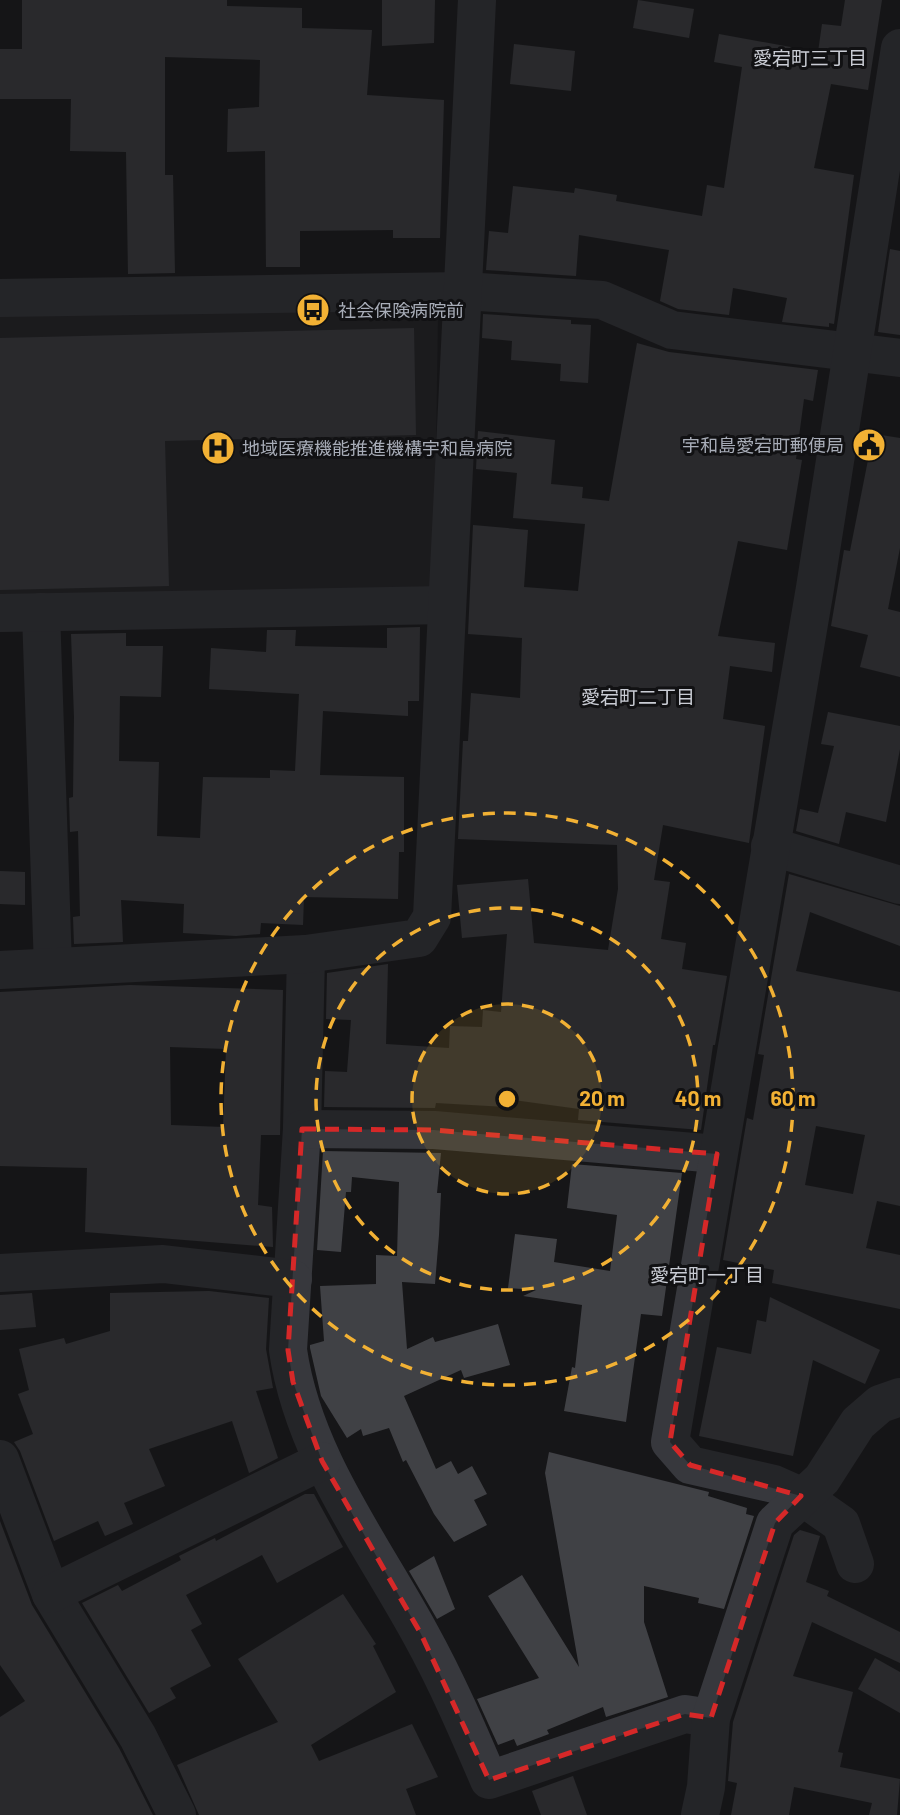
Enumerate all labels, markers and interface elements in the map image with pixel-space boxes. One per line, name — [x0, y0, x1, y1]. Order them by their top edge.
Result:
district label: 愛宕町三丁目 — [753, 46, 867, 69]
bus stop icon: 社会保険病院前 — [294, 291, 332, 329]
place label: 社会保険病院前 — [338, 299, 464, 321]
public building icon: 宇和島愛宕町郵便局 — [850, 426, 888, 464]
hospital icon: 地域医療機能推進機構宇和島病院 — [199, 429, 237, 467]
place label: 宇和島愛宕町郵便局 — [682, 434, 844, 456]
place label: 地域医療機能推進機構宇和島病院 — [242, 437, 512, 459]
district label: 愛宕町二丁目 — [581, 685, 695, 708]
text: 20 m — [579, 1085, 625, 1110]
text: 40 m — [675, 1085, 721, 1110]
text: 60 m — [771, 1085, 815, 1110]
centre of rings — [495, 1087, 519, 1111]
district label: 愛宕町一丁目 — [650, 1263, 764, 1286]

